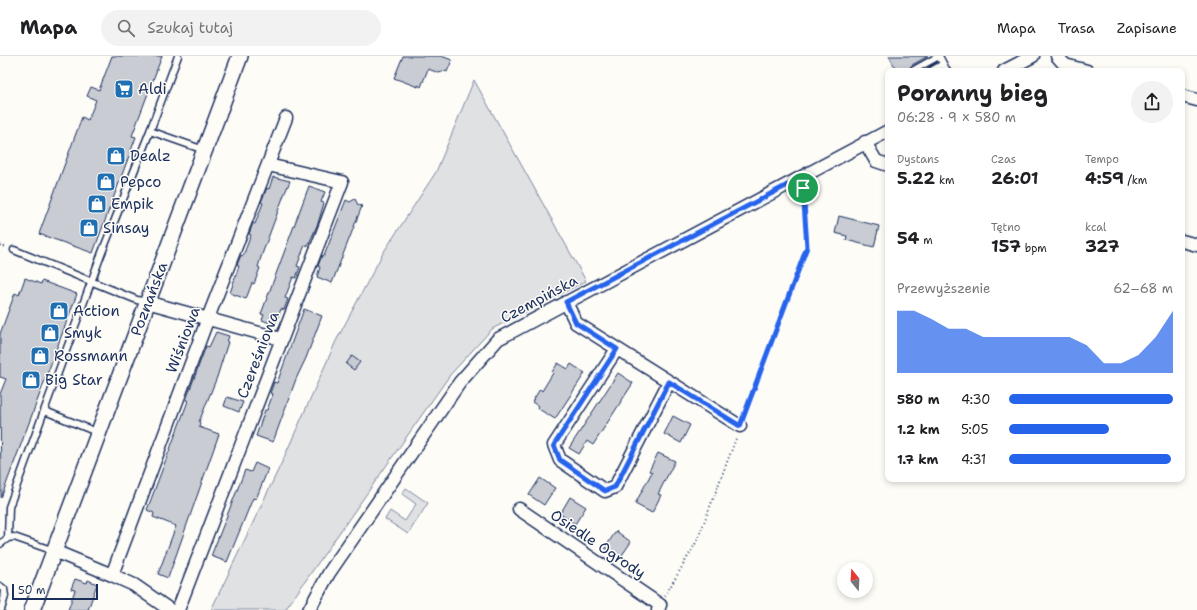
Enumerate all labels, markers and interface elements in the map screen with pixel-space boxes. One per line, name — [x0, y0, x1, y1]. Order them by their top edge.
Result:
search box — [101, 10, 381, 46]
text: Mapa — [20, 15, 77, 40]
icon: search — [115, 17, 137, 39]
text: Szukaj tutaj — [147, 18, 233, 38]
text: Mapa — [997, 19, 1036, 37]
text: Trasa — [1058, 19, 1095, 37]
text: Zapisane — [1117, 19, 1177, 37]
supermarket icon: Aldi — [113, 78, 135, 100]
place label: Aldi — [138, 79, 167, 99]
text: Poranny bieg — [897, 79, 1048, 108]
button: share — [1131, 81, 1173, 123]
text: 06:28 · 9 × 580 m — [897, 109, 1016, 126]
shop icon: Dealz — [105, 145, 127, 167]
place label: Dealz — [130, 146, 171, 166]
text: Dystans — [897, 152, 939, 167]
text: Czas — [991, 152, 1016, 167]
text: Tempo — [1085, 152, 1119, 167]
text: 5.22 — [897, 167, 935, 189]
text: 26:01 — [991, 167, 1039, 189]
text: 4:59 — [1085, 167, 1124, 189]
shop icon: Pepco — [95, 171, 117, 193]
pin — [786, 171, 820, 205]
place label: Pepco — [120, 172, 161, 192]
text: km — [935, 173, 955, 188]
text: /km — [1124, 173, 1147, 188]
icon: arrive — [792, 177, 814, 199]
shop icon: Empik — [86, 193, 108, 215]
place label: Empik — [111, 194, 154, 214]
shop icon: Sinsay — [78, 217, 100, 239]
place label: Sinsay — [103, 218, 149, 238]
text: Tętno — [991, 220, 1020, 235]
text: kcal — [1085, 220, 1106, 235]
text: 54 — [897, 227, 919, 249]
text: m — [919, 233, 933, 248]
text: 157 — [991, 235, 1021, 257]
text: 327 — [1085, 235, 1119, 257]
text: bpm — [1021, 241, 1047, 256]
street label: Poznańska — [126, 258, 173, 339]
street label: Czempińska — [497, 270, 582, 328]
text: Przewyższenie — [897, 280, 990, 297]
text: 62–68 m — [1113, 280, 1173, 297]
shop icon: Action — [48, 300, 70, 322]
place label: Action — [73, 301, 120, 321]
street label: Wiśniowa — [161, 303, 205, 376]
street label: Czereśniowa — [232, 308, 284, 401]
shop icon: Smyk — [39, 322, 61, 344]
place label: Smyk — [64, 323, 102, 343]
shop icon: Rossmann — [29, 345, 51, 367]
place label: Rossmann — [54, 346, 128, 366]
shop icon: Big Star — [20, 369, 42, 391]
place label: Big Star — [45, 370, 103, 390]
text: 580 m — [897, 391, 940, 408]
text: 4:30 — [961, 391, 990, 408]
text: 1.2 km — [897, 421, 940, 438]
text: 5:05 — [961, 421, 989, 438]
text: 1.7 km — [897, 451, 938, 468]
text: 4:31 — [961, 451, 986, 468]
street label: Osiedle Ogrody — [547, 505, 649, 583]
north arrow — [837, 562, 873, 598]
map controls — [837, 562, 873, 598]
scale bar — [12, 582, 98, 601]
text: 50 m — [18, 583, 46, 598]

